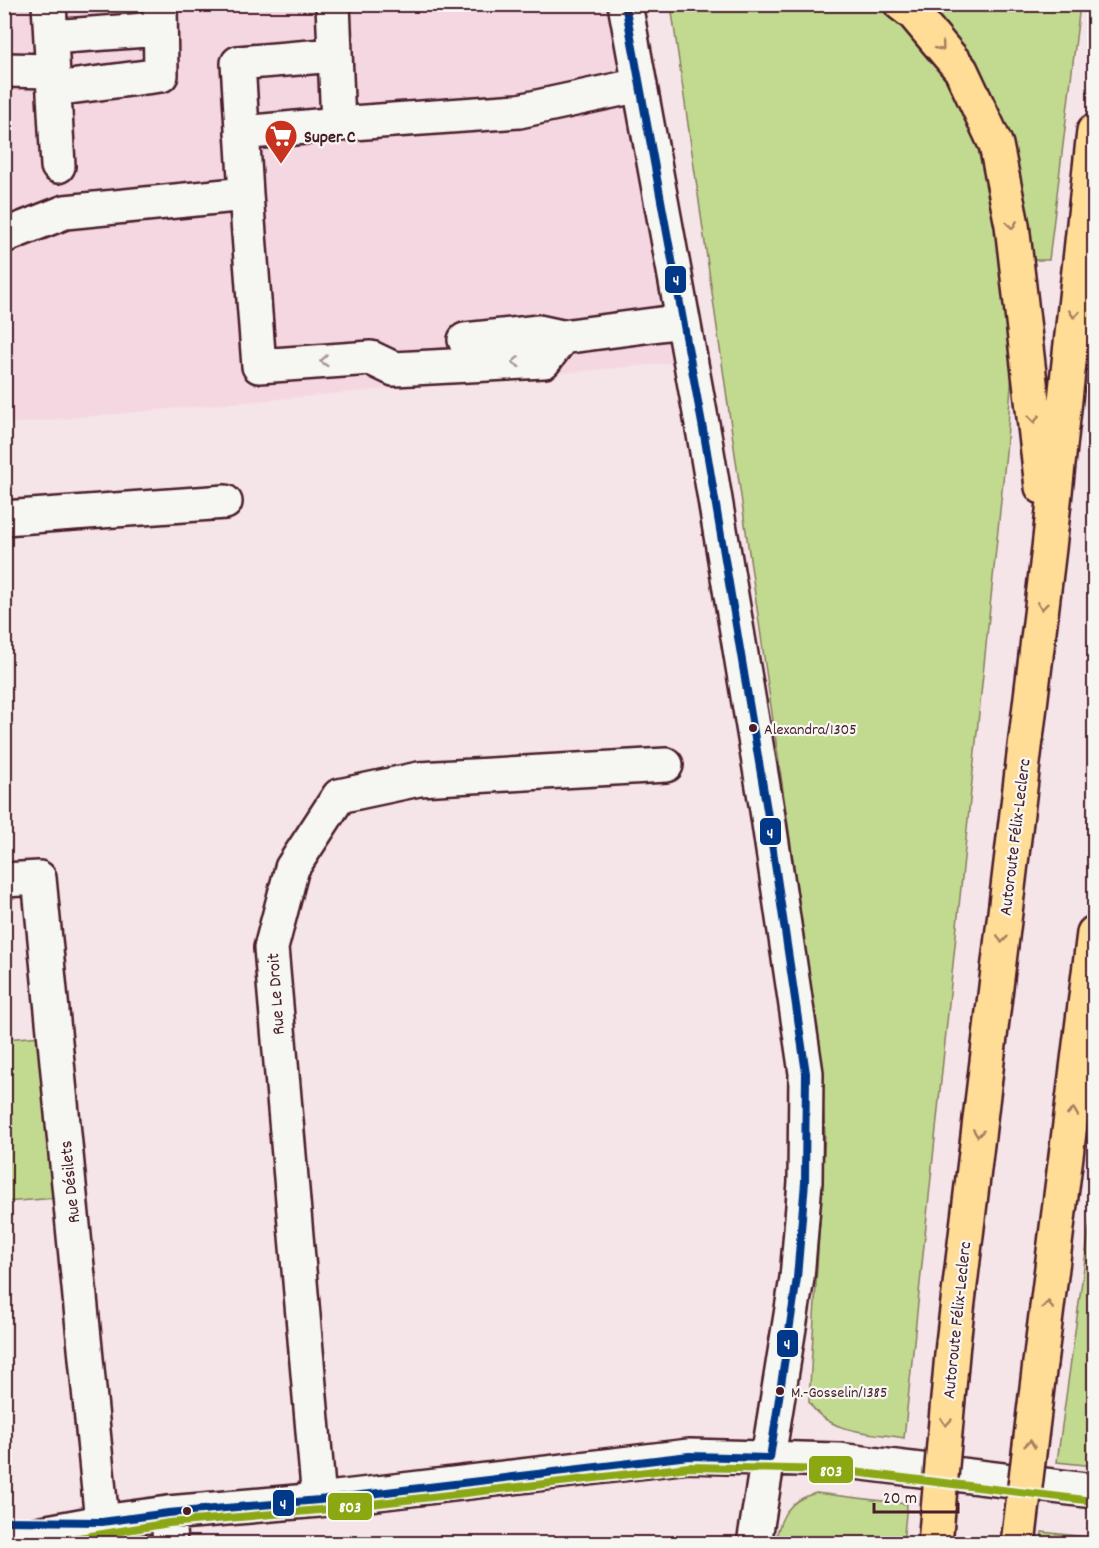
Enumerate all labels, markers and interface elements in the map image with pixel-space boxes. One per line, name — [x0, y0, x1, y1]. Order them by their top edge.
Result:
one-way arrow — [934, 40, 945, 51]
supermarket icon: Super C — [263, 118, 299, 165]
place label: Super C — [304, 126, 356, 151]
one-way arrow — [1005, 221, 1017, 230]
line badge: 4 — [664, 265, 687, 294]
text: 4 — [673, 270, 679, 293]
one-way arrow — [1068, 309, 1081, 318]
one-way arrow — [319, 354, 328, 367]
one-way arrow — [511, 356, 520, 369]
one-way arrow — [1027, 415, 1040, 424]
one-way arrow — [1036, 602, 1049, 611]
place label: Alexandra/1305 — [764, 719, 857, 742]
marker: Alexandra/1305 — [747, 722, 759, 734]
street label: Autoroute Félix-Leclerc — [994, 757, 1039, 917]
line badge: 4 — [759, 817, 782, 846]
text: 4 — [767, 823, 773, 846]
one-way arrow — [996, 935, 1008, 944]
street label: Rue Le Droit — [262, 952, 293, 1036]
one-way arrow — [1066, 1107, 1079, 1117]
one-way arrow — [972, 1128, 985, 1137]
street label: Rue Désilets — [55, 1139, 88, 1224]
street label: Autoroute Félix-Leclerc — [938, 1240, 979, 1400]
one-way arrow — [1041, 1301, 1053, 1310]
line badge: 4 — [776, 1329, 799, 1358]
text: 4 — [784, 1334, 790, 1357]
place label: M.-Gosselin/1385 — [791, 1382, 887, 1405]
marker: M.-Gosselin/1385 — [774, 1385, 786, 1397]
one-way arrow — [940, 1417, 953, 1426]
one-way arrow — [1024, 1439, 1036, 1448]
line badge: 803 — [808, 1455, 854, 1484]
text: 803 — [820, 1461, 842, 1484]
scale bar — [874, 1476, 958, 1514]
text: 20 m — [883, 1487, 917, 1512]
line badge: 4 — [272, 1489, 295, 1517]
line badge: 803 — [327, 1492, 373, 1521]
text: 4 — [280, 1494, 286, 1517]
text: 803 — [339, 1497, 361, 1520]
unlabelled marker — [181, 1505, 193, 1517]

